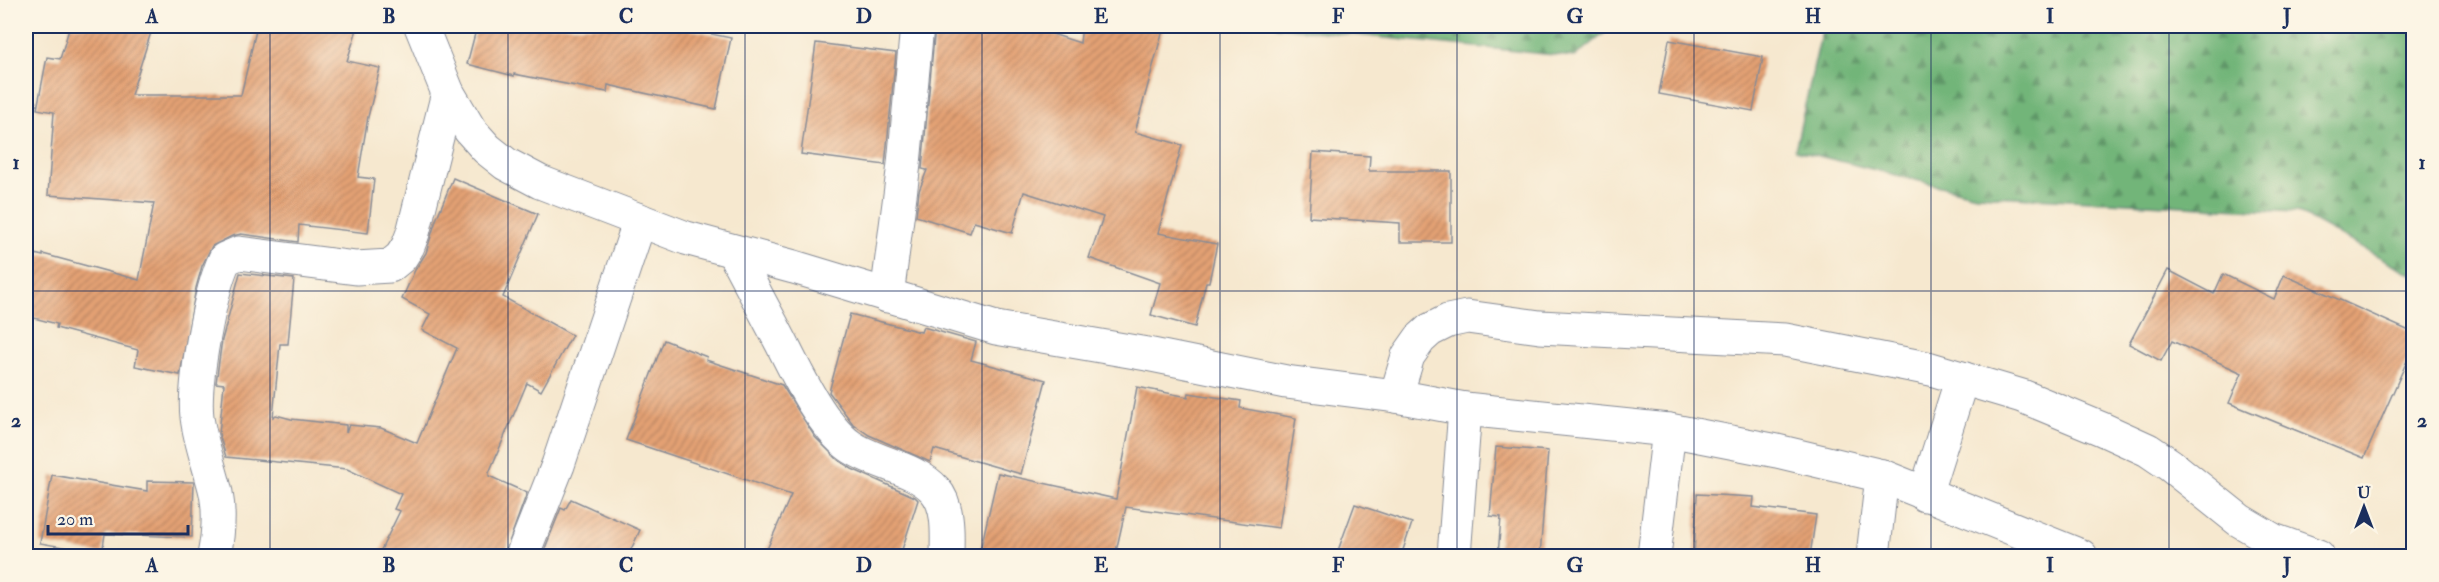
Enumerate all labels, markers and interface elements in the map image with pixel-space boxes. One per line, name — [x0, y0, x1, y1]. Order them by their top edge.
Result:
text: A — [145, 4, 159, 29]
text: B — [382, 4, 396, 29]
text: C — [619, 4, 633, 29]
text: D — [856, 4, 872, 29]
text: E — [1094, 4, 1109, 29]
text: F — [1332, 4, 1345, 29]
text: G — [1567, 4, 1584, 29]
text: H — [1805, 4, 1821, 29]
text: I — [2046, 4, 2054, 29]
text: J — [2282, 4, 2291, 29]
text: 1 — [12, 150, 20, 175]
text: 1 — [2418, 150, 2426, 175]
text: 2 — [11, 408, 21, 433]
text: 2 — [2417, 408, 2427, 433]
north arrow — [2334, 477, 2394, 537]
text: U — [2357, 483, 2371, 503]
scale bar — [48, 498, 188, 536]
text: 20 m — [57, 508, 93, 531]
text: A — [145, 553, 159, 578]
text: B — [382, 553, 396, 578]
text: C — [619, 553, 633, 578]
text: D — [856, 553, 872, 578]
text: E — [1094, 553, 1109, 578]
text: F — [1332, 553, 1345, 578]
text: G — [1567, 553, 1584, 578]
text: H — [1805, 553, 1821, 578]
text: I — [2046, 553, 2054, 578]
text: J — [2282, 553, 2291, 578]

